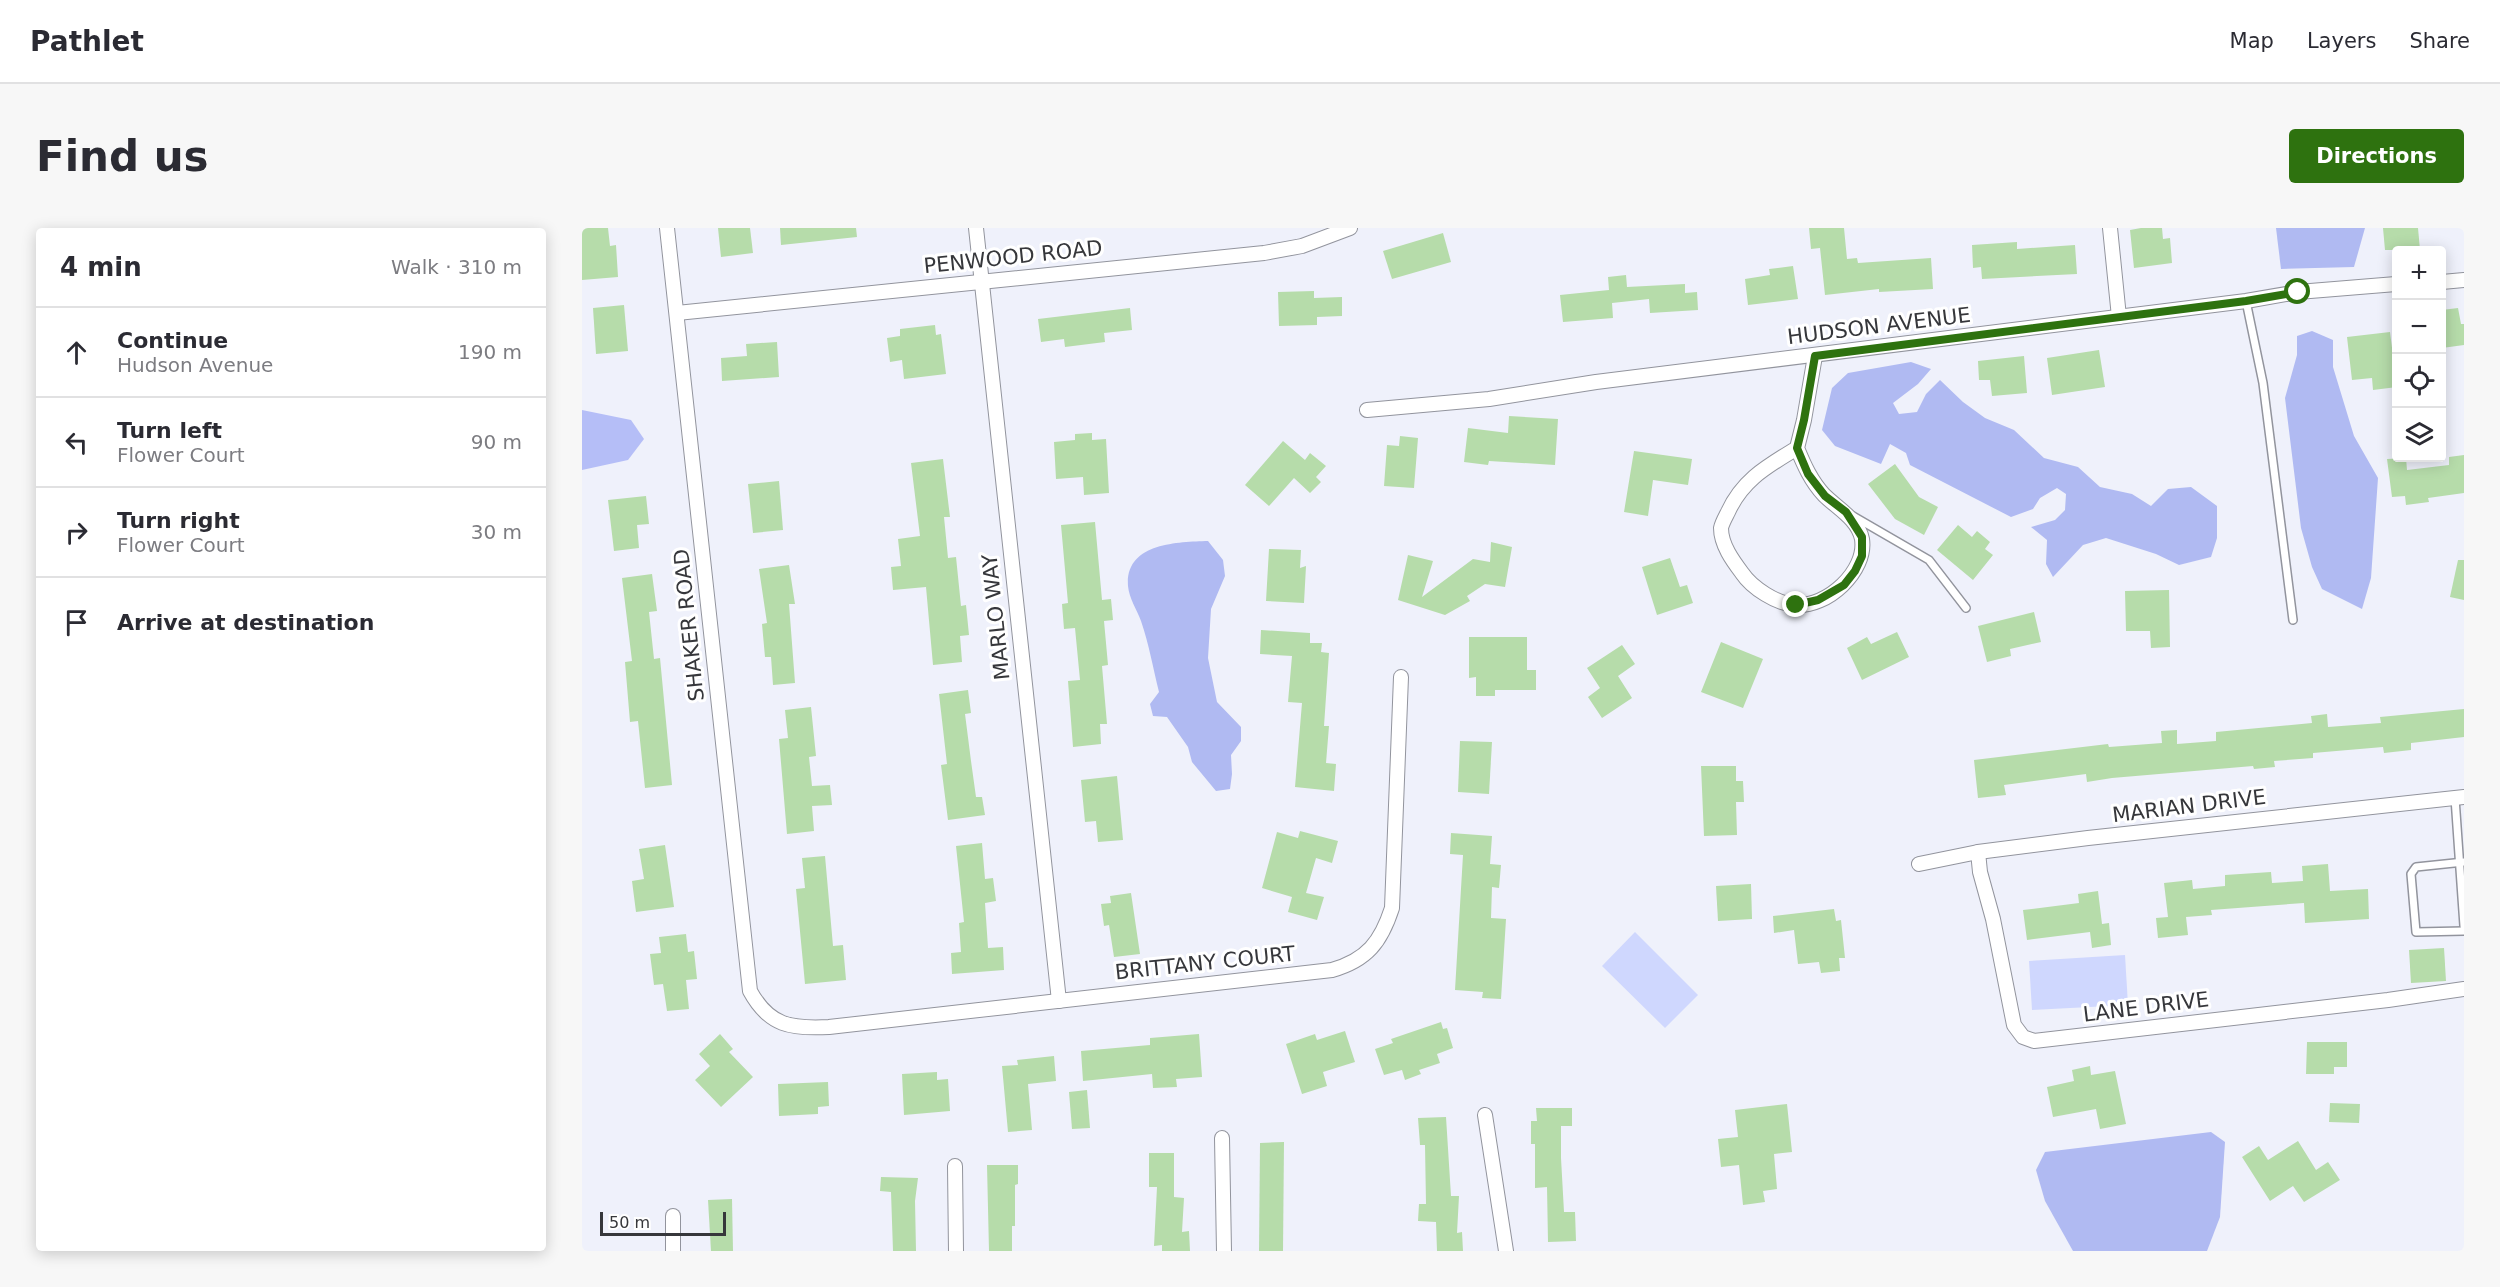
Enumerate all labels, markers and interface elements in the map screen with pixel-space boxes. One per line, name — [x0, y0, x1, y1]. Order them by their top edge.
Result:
text: Pathlet — [30, 25, 144, 58]
text: Map — [2230, 29, 2274, 53]
text: Layers — [2307, 29, 2376, 53]
text: Share — [2409, 29, 2470, 53]
button: Directions — [2289, 129, 2464, 183]
text: Find us — [36, 132, 209, 181]
street label: PENWOOD ROAD — [922, 236, 1104, 278]
map controls — [2392, 246, 2446, 462]
button: + — [2392, 246, 2446, 300]
text: 4 min — [60, 252, 142, 282]
text: Walk · 310 m — [391, 255, 522, 279]
route start — [2284, 278, 2310, 304]
button: − — [2392, 300, 2446, 354]
street label: HUDSON AVENUE — [1786, 303, 1972, 349]
text: Continue — [117, 328, 228, 353]
icon: ahead — [60, 336, 93, 369]
text: 190 m — [458, 340, 522, 364]
text: Hudson Avenue — [117, 353, 273, 377]
button: locate — [2392, 354, 2446, 408]
button: layers — [2392, 408, 2446, 462]
text: Turn left — [117, 418, 222, 443]
icon: left — [60, 426, 93, 459]
text: 90 m — [471, 430, 522, 454]
text: Flower Court — [117, 443, 244, 467]
text: Turn right — [117, 508, 240, 533]
icon: right — [60, 516, 93, 549]
text: 30 m — [471, 520, 522, 544]
text: Flower Court — [117, 533, 244, 557]
street label: SHAKER ROAD — [669, 548, 709, 702]
street label: MARLO WAY — [977, 553, 1015, 681]
route end — [1782, 591, 1808, 617]
icon: arrive — [60, 606, 93, 639]
text: Arrive at destination — [117, 610, 374, 635]
street label: MARIAN DRIVE — [2111, 785, 2267, 827]
street label: BRITTANY COURT — [1114, 942, 1296, 984]
street label: LANE DRIVE — [2082, 987, 2210, 1027]
scale bar — [600, 1209, 726, 1236]
text: 50 m — [609, 1213, 650, 1232]

